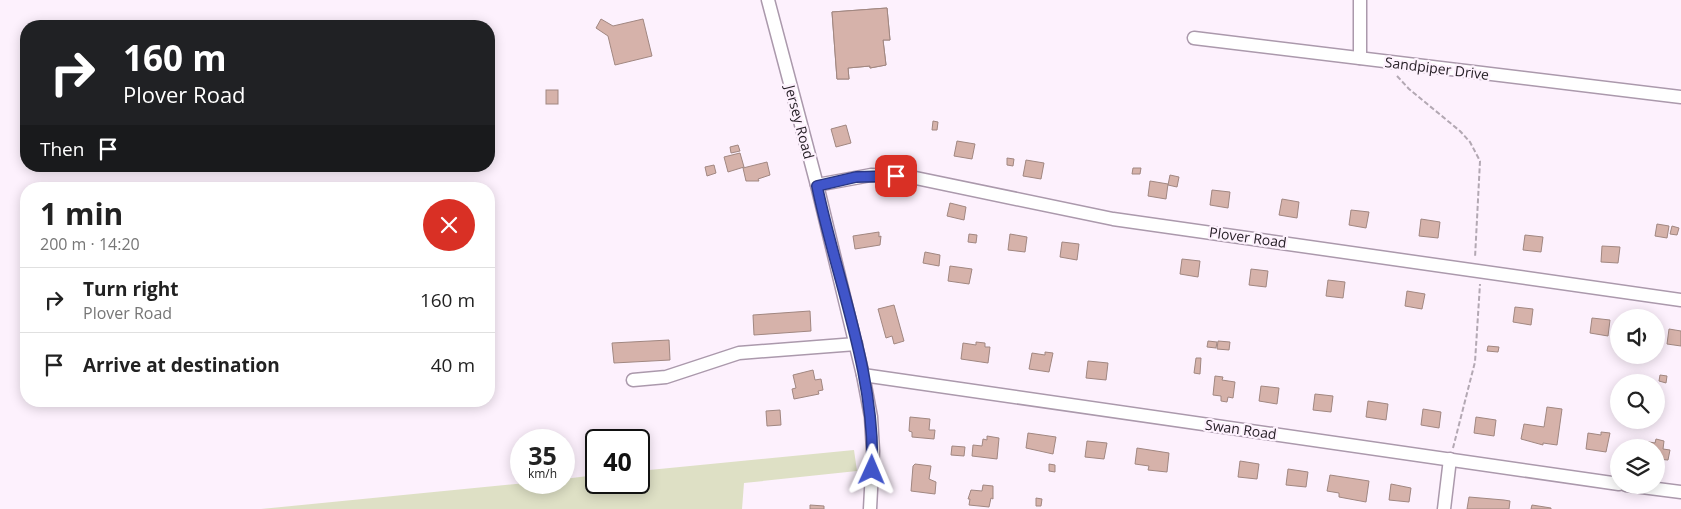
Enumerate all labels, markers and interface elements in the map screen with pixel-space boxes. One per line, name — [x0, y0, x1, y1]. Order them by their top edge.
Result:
text: 160 m — [123, 34, 227, 81]
icon: right — [40, 40, 105, 105]
street label: Sandpiper Drive — [1384, 52, 1490, 84]
text: Plover Road — [123, 79, 246, 109]
street label: Jersey Road — [780, 81, 819, 161]
icon: arrive — [94, 135, 122, 163]
text: Then — [40, 136, 84, 162]
pin — [875, 155, 917, 197]
icon: arrive — [882, 162, 910, 190]
text: 1 min — [40, 193, 123, 234]
button: close — [423, 199, 475, 251]
street label: Plover Road — [1208, 222, 1288, 252]
text: 200 m · 14:20 — [40, 233, 140, 255]
text: Turn right — [83, 276, 178, 302]
icon: right — [40, 286, 68, 314]
text: 160 m — [420, 287, 475, 313]
text: Plover Road — [83, 302, 172, 324]
map controls — [1610, 309, 1665, 494]
button: sound — [1610, 309, 1665, 364]
icon: arrive — [40, 351, 68, 379]
text: Arrive at destination — [83, 352, 280, 378]
text: 40 m — [431, 352, 475, 378]
button: search — [1610, 374, 1665, 429]
street label: Swan Road — [1204, 415, 1278, 443]
speed limit sign: 40 — [585, 429, 650, 494]
text: 35 — [528, 438, 557, 472]
button: layers — [1610, 439, 1665, 494]
position arrow — [845, 443, 897, 495]
text: km/h — [528, 465, 557, 482]

